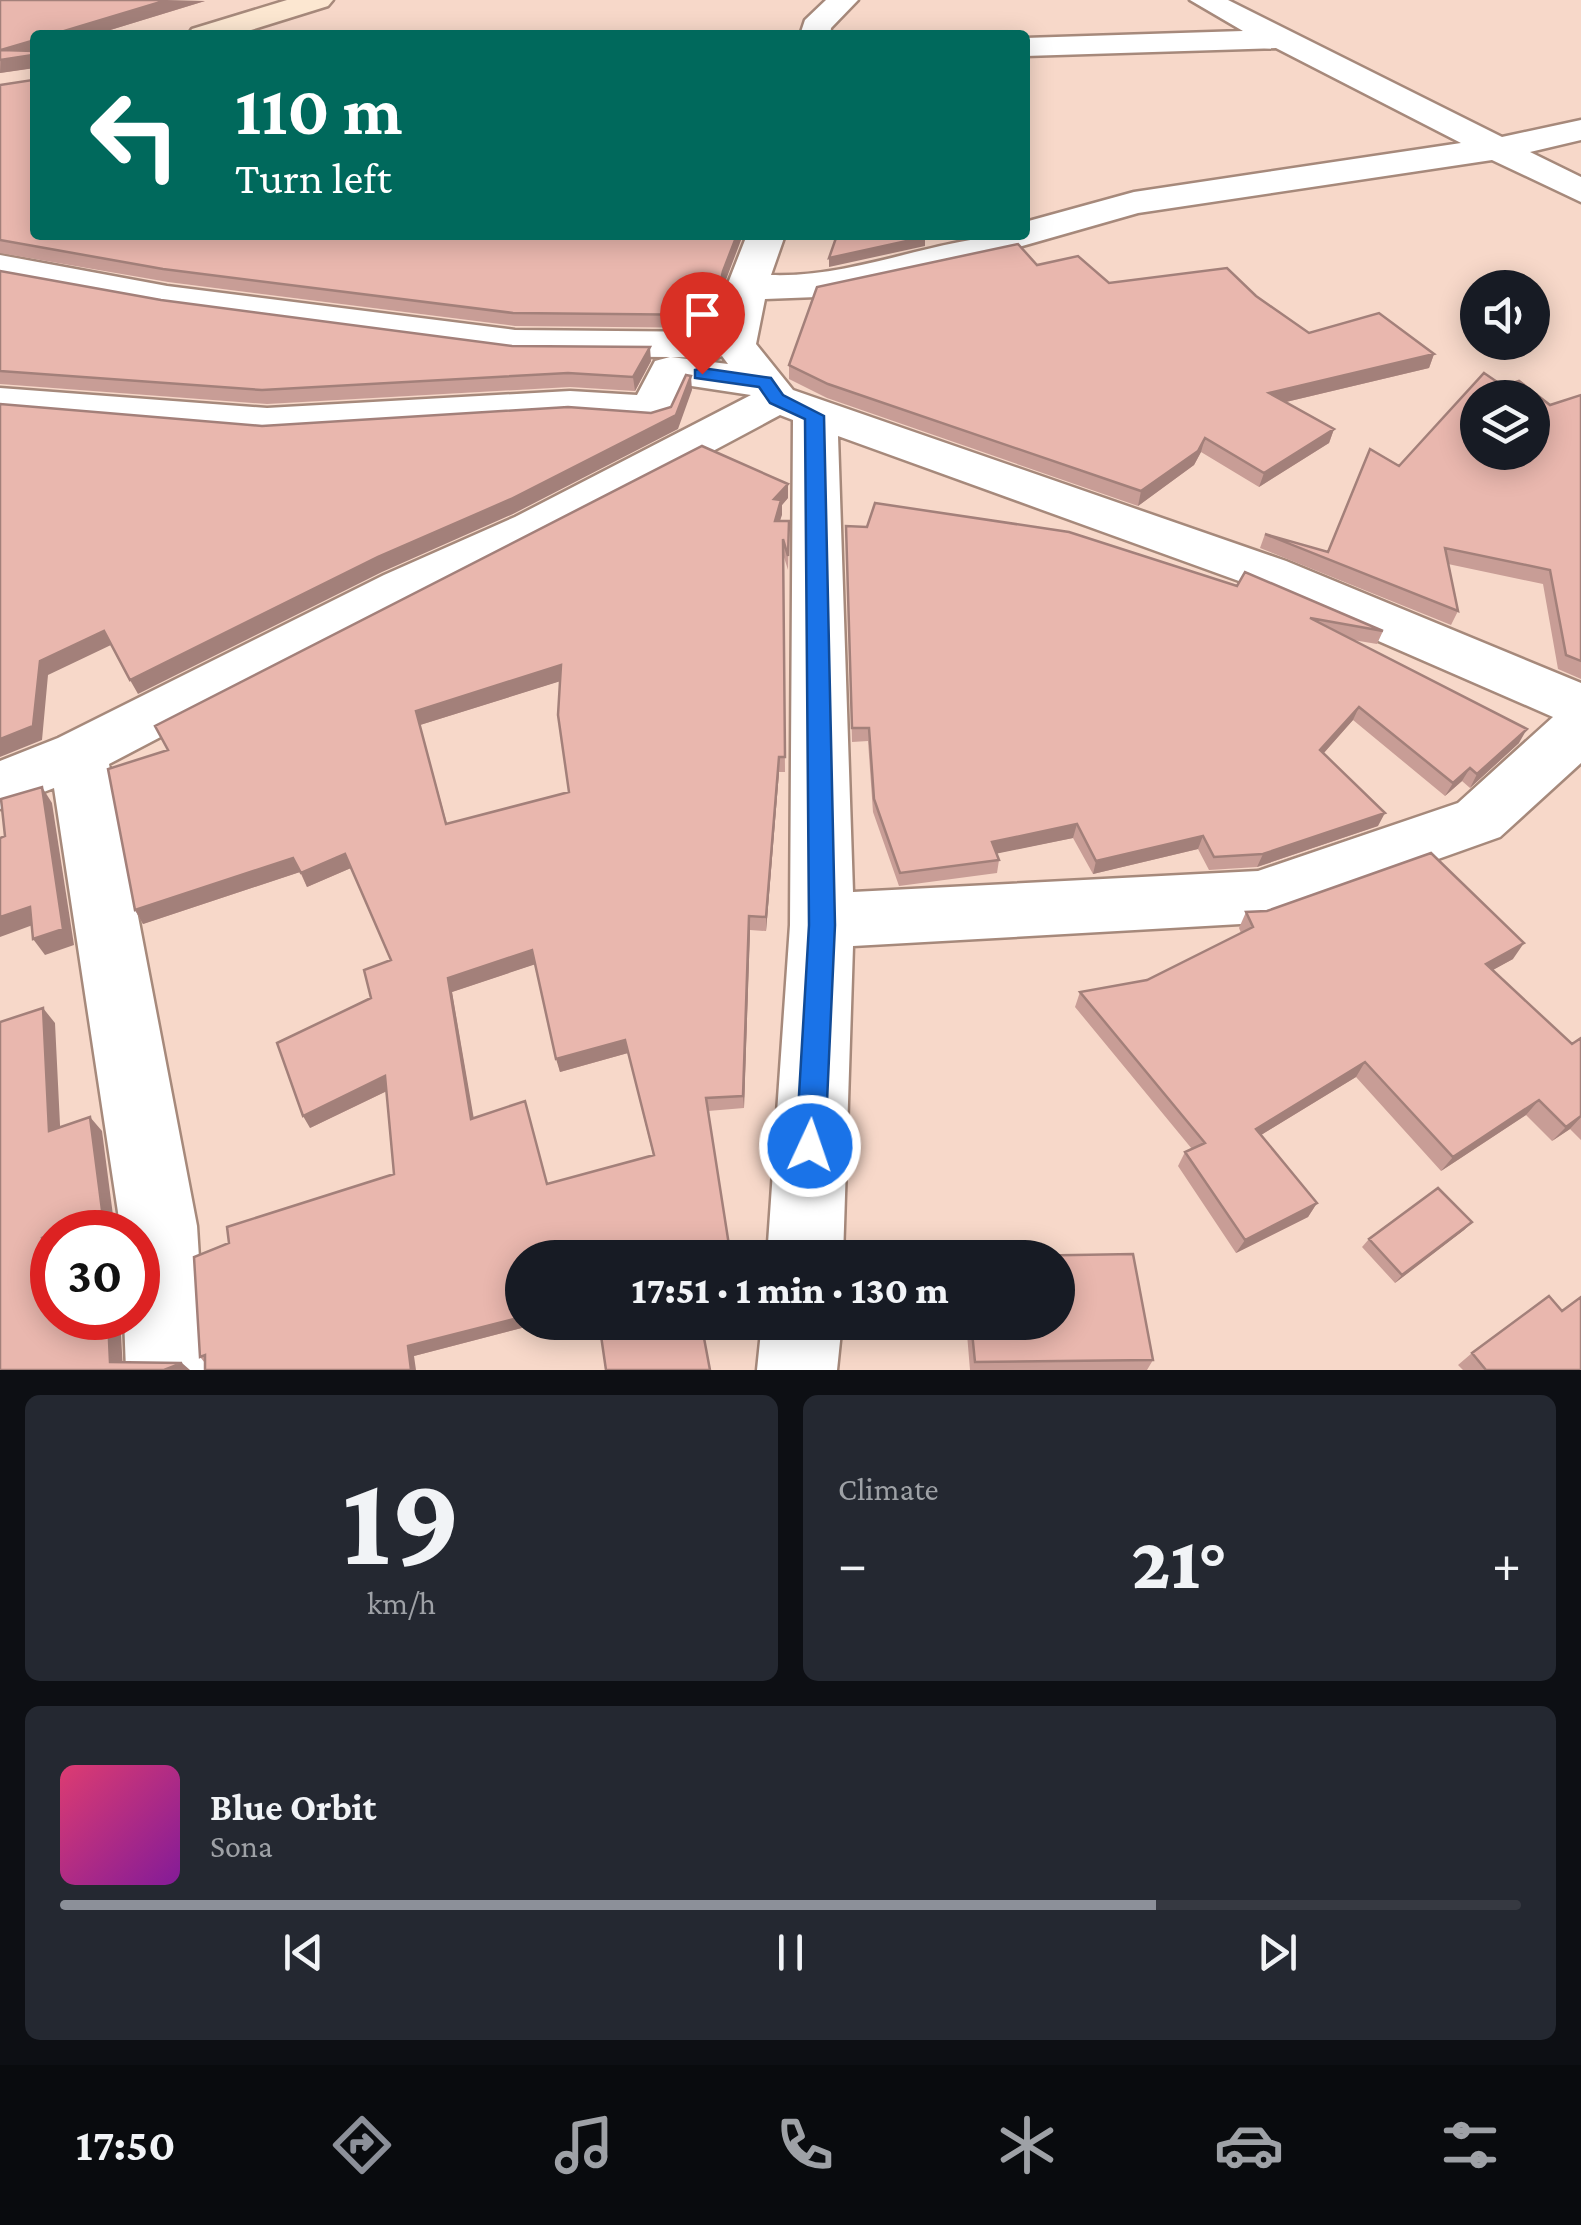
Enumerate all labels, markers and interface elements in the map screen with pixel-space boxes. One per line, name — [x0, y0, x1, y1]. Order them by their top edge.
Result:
icon: left — [70, 70, 200, 200]
text: 110 m — [235, 71, 403, 149]
text: Turn left — [235, 153, 392, 203]
map controls — [1460, 270, 1550, 470]
button: sound — [1460, 270, 1550, 360]
pin — [660, 272, 745, 375]
icon: arrive — [675, 287, 730, 342]
button: layers — [1460, 380, 1550, 470]
position arrow — [758, 1094, 862, 1198]
speed limit sign: 30 — [30, 1210, 160, 1340]
text: 17:51 · 1 min · 130 m — [632, 1269, 948, 1311]
text: 19 — [342, 1447, 461, 1592]
text: Climate — [838, 1471, 939, 1507]
text: 21° — [1131, 1521, 1228, 1604]
text: − — [838, 1533, 867, 1594]
text: + — [1492, 1533, 1521, 1594]
text: km/h — [367, 1585, 436, 1621]
text: Blue Orbit — [210, 1786, 377, 1828]
text: Sona — [210, 1828, 273, 1864]
icon: previous — [276, 1925, 331, 1980]
icon: pause — [763, 1925, 818, 1980]
icon: next — [1250, 1925, 1305, 1980]
icon: directions — [327, 2110, 397, 2180]
icon: music — [549, 2110, 619, 2180]
icon: phone — [770, 2110, 840, 2180]
icon: climate — [992, 2110, 1062, 2180]
icon: car — [1214, 2110, 1284, 2180]
icon: filters — [1435, 2110, 1505, 2180]
text: 17:50 — [76, 2120, 175, 2170]

